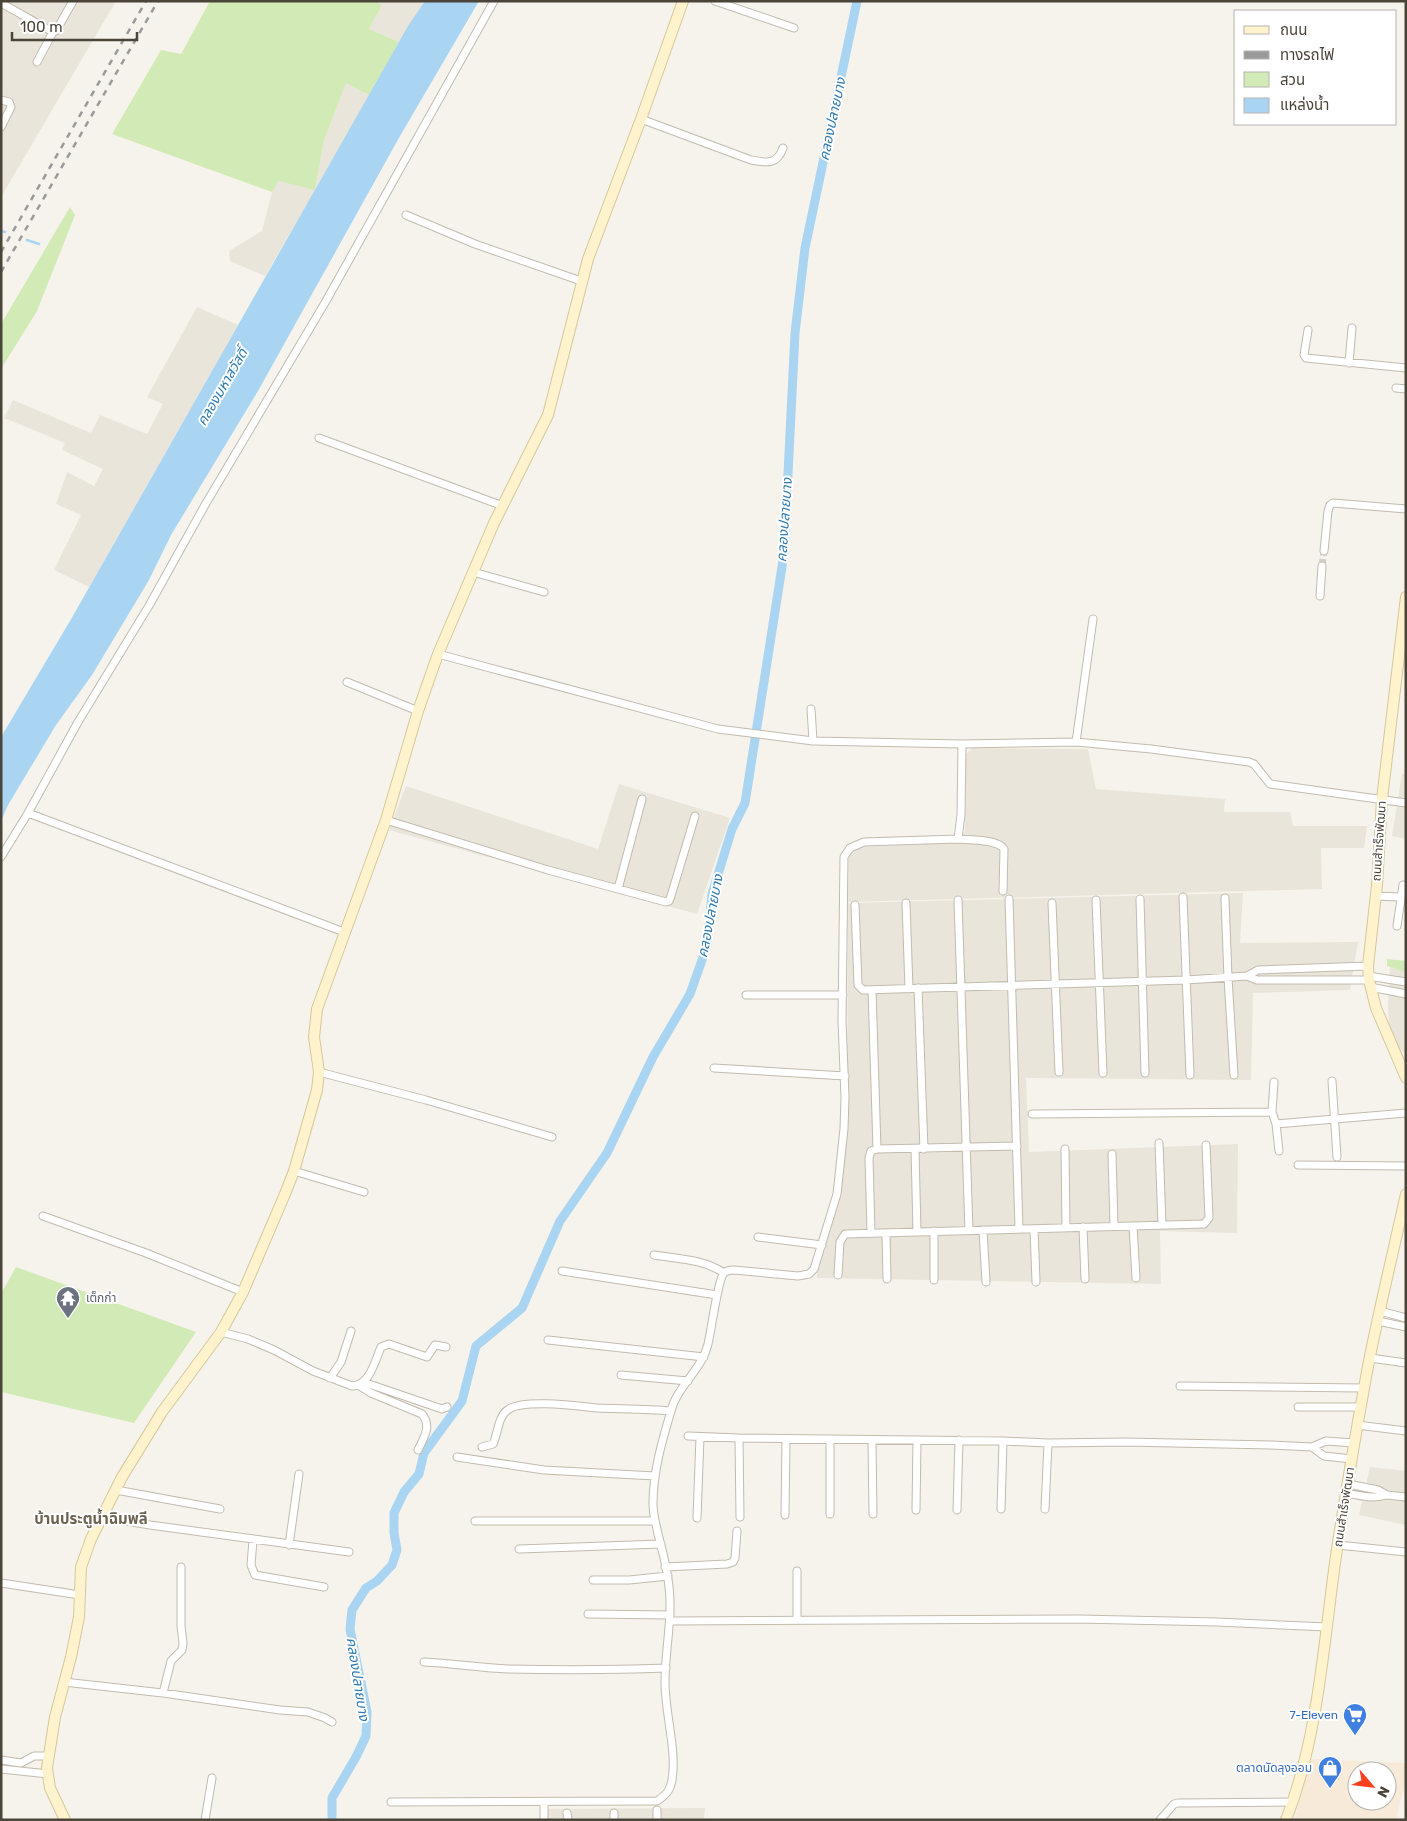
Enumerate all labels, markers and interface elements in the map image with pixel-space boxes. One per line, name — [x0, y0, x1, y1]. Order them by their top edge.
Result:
scale bar — [12, 10, 138, 42]
legend — [1234, 10, 1397, 125]
text: 100 m — [20, 18, 62, 36]
text: ถนน — [1280, 21, 1307, 39]
text: ทางรถไฟ — [1280, 46, 1334, 64]
text: สวน — [1280, 71, 1305, 89]
water label: คลองปลายบาง — [815, 75, 850, 162]
text: แหล่งน้ำ — [1280, 94, 1329, 114]
water label: คลองมหาสวัสดิ์ — [193, 342, 253, 429]
water label: คลองปลายบาง — [773, 476, 796, 563]
street label: ถนนสำเร็จพัฒนา — [1369, 800, 1389, 882]
water label: คลองปลายบาง — [694, 872, 727, 959]
temple icon: เต็กก่า — [55, 1285, 81, 1319]
place label: เต็กก่า — [86, 1291, 116, 1305]
street label: ถนนสำเร็จพัฒนา — [1331, 1466, 1357, 1548]
district label: บ้านประตูน้ำฉิมพลี — [34, 1508, 148, 1529]
water label: คลองปลายบาง — [343, 1636, 373, 1723]
supermarket icon: 7-Eleven — [1342, 1702, 1368, 1736]
place label: 7-Eleven — [1289, 1708, 1338, 1722]
shop icon: ตลาดนัดลุงออม — [1317, 1755, 1343, 1789]
place label: ตลาดนัดลุงออม — [1236, 1761, 1312, 1775]
north arrow — [1347, 1761, 1397, 1811]
text: N — [1373, 1783, 1393, 1800]

